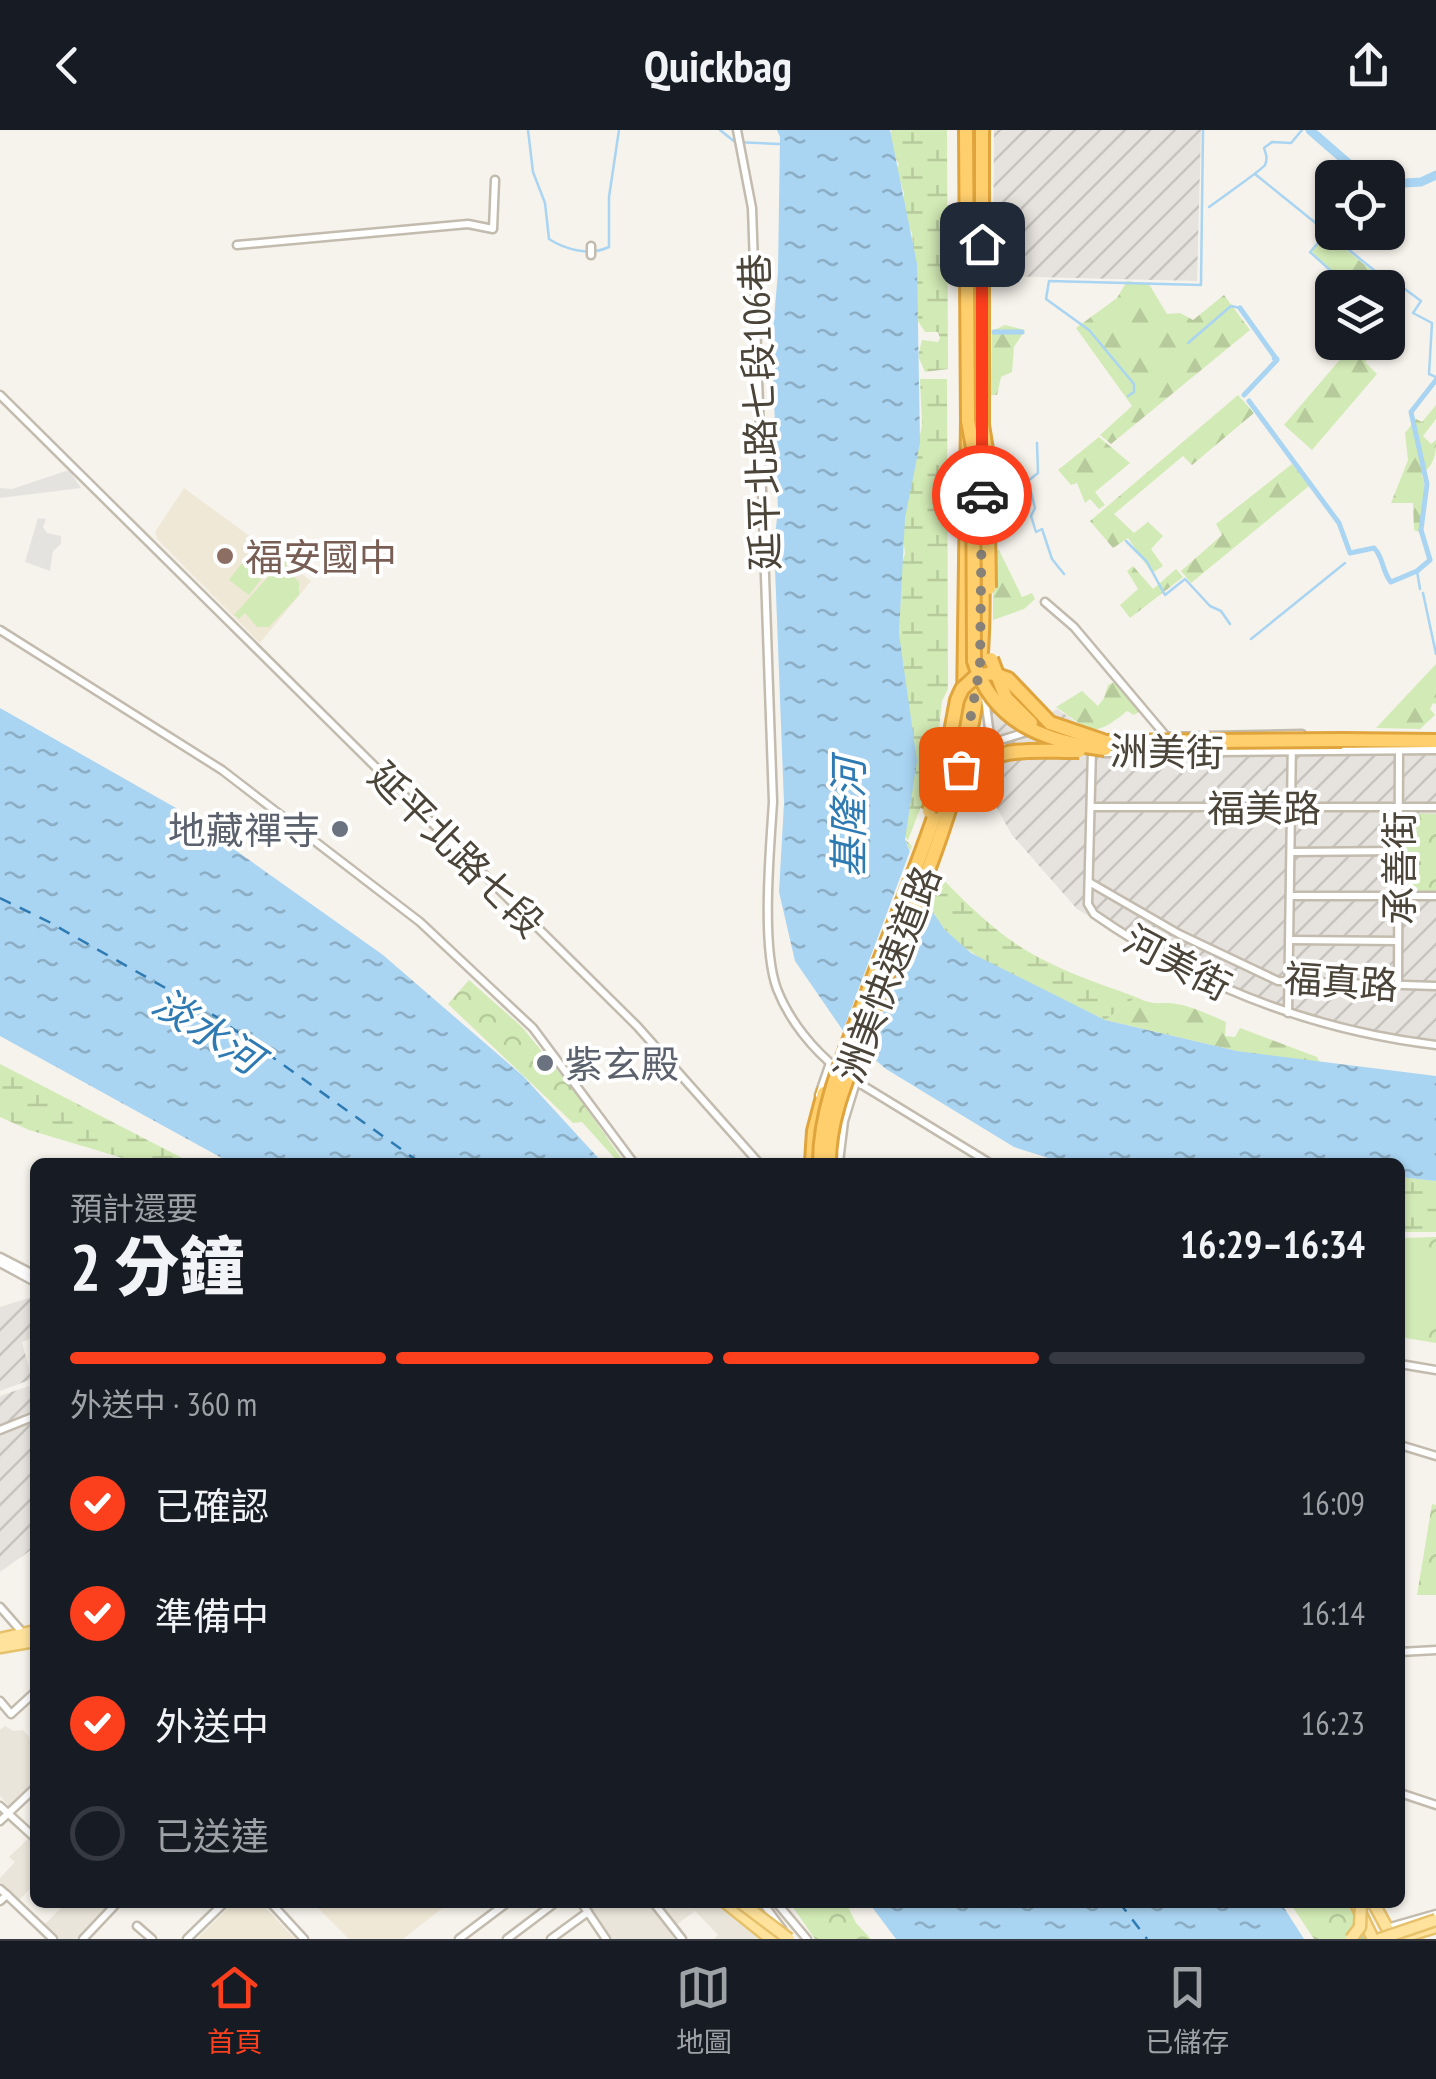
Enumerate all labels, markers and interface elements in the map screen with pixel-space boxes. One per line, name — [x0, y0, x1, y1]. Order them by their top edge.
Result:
text: Quickbag — [644, 36, 792, 94]
icon: back — [40, 38, 95, 93]
icon: share — [1341, 38, 1396, 93]
map controls — [1315, 160, 1405, 360]
button: locate — [1315, 160, 1405, 250]
pin — [940, 202, 1025, 287]
icon: home — [955, 217, 1010, 272]
street label: 延平北路七段106巷 — [729, 253, 789, 571]
button: layers — [1315, 270, 1405, 360]
courier — [932, 445, 1032, 545]
icon: car — [955, 468, 1010, 523]
place label: 福安國中 — [245, 532, 397, 581]
marker: 福安國中 — [214, 545, 236, 567]
street label: 洲美街 — [1110, 726, 1224, 776]
pin — [919, 727, 1004, 812]
icon: bag — [934, 742, 989, 797]
street label: 延平北路七段 — [359, 751, 555, 947]
water label: 基隆河 — [822, 751, 874, 878]
street label: 福美路 — [1207, 783, 1321, 832]
place label: 地藏禪寺 — [168, 805, 320, 854]
street label: 承善街 — [1374, 811, 1423, 925]
marker: 地藏禪寺 — [329, 818, 351, 840]
street label: 洲美快速道路 — [823, 859, 951, 1089]
street label: 河美街 — [1116, 914, 1240, 1010]
street label: 福真路 — [1282, 953, 1400, 1009]
water label: 淡水河 — [144, 976, 278, 1088]
place label: 紫玄殿 — [565, 1039, 679, 1088]
marker: 紫玄殿 — [534, 1052, 556, 1074]
text: 預計還要 — [70, 1187, 198, 1229]
text: 16:29–16:34 — [1180, 1219, 1365, 1268]
text: 2 分鐘 — [70, 1224, 244, 1308]
text: 外送中 · 360 m — [70, 1383, 257, 1425]
icon: check — [70, 1476, 125, 1531]
text: 已確認 — [155, 1481, 269, 1530]
text: 16:09 — [1301, 1482, 1365, 1524]
icon: check — [70, 1586, 125, 1641]
text: 準備中 — [155, 1591, 269, 1640]
text: 16:14 — [1301, 1592, 1365, 1634]
icon: check — [70, 1696, 125, 1751]
text: 外送中 — [155, 1701, 269, 1750]
text: 16:23 — [1301, 1702, 1365, 1744]
text: 已送達 — [155, 1811, 269, 1860]
tab: 首頁 — [207, 1960, 263, 2060]
tab: 地圖 — [676, 1960, 732, 2060]
tab: 已儲存 — [1145, 1960, 1229, 2060]

